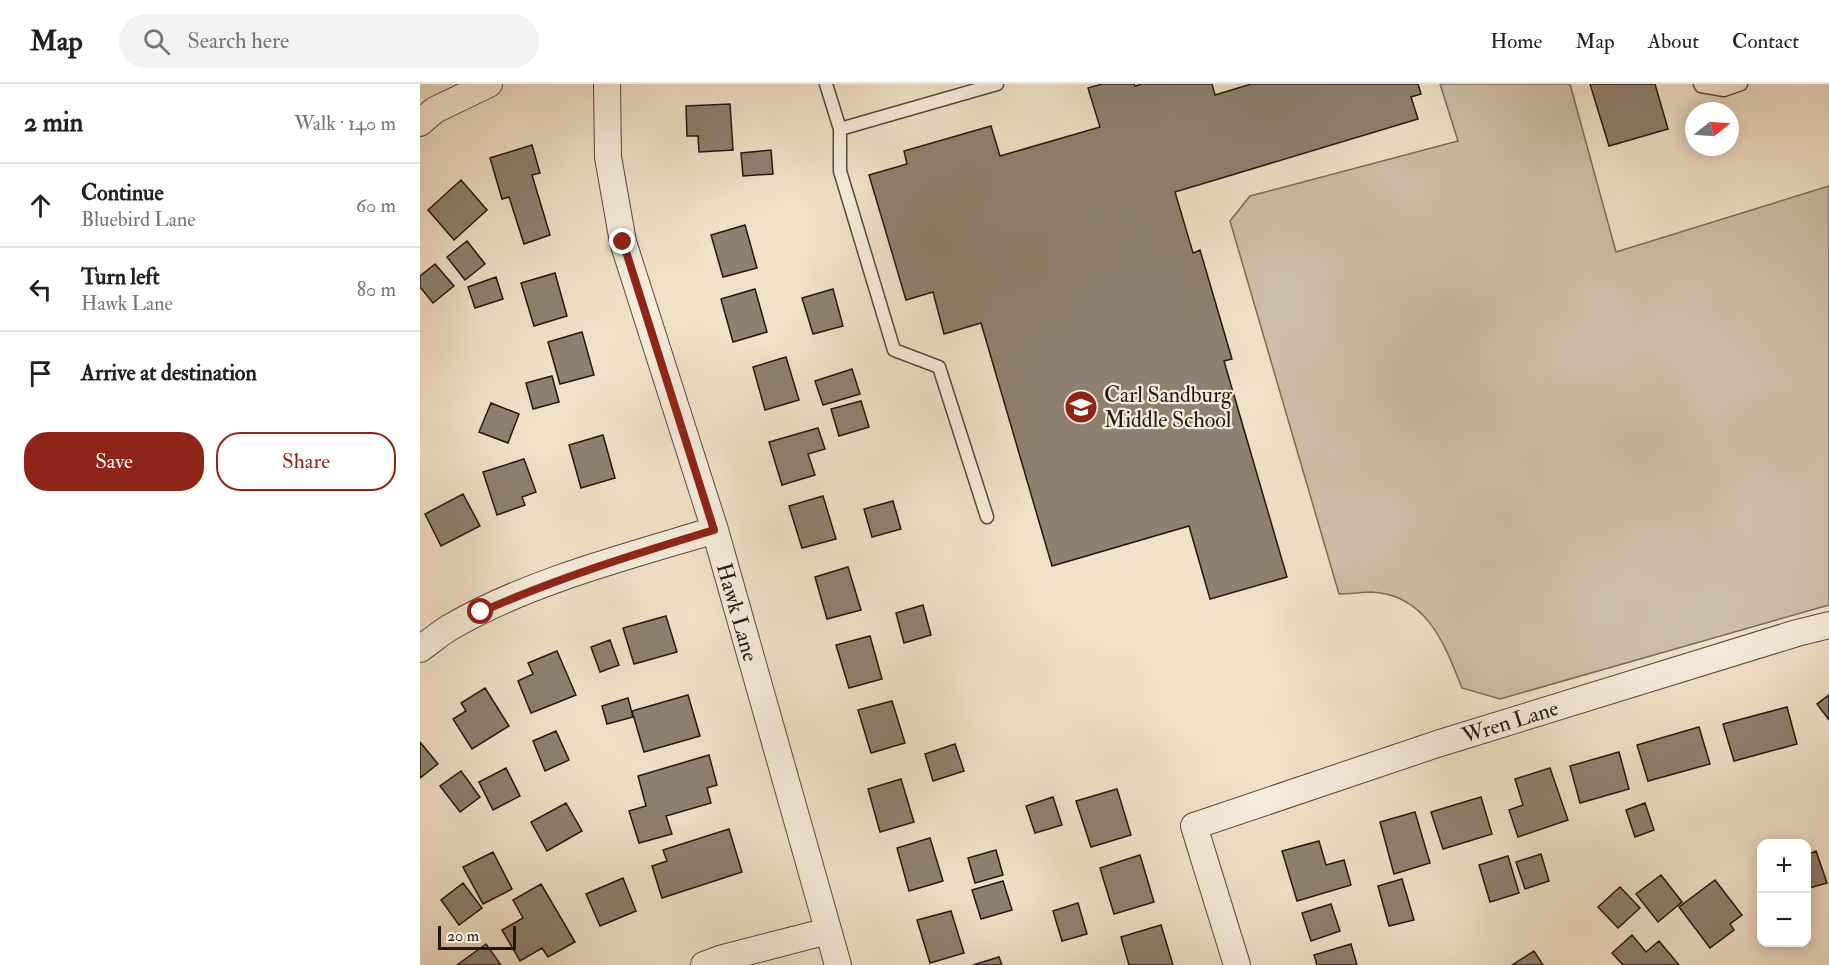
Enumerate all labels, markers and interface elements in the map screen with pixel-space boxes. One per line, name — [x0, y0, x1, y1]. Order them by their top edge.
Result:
search box — [119, 14, 539, 68]
text: Map — [30, 24, 83, 59]
icon: search — [140, 25, 173, 58]
text: Search here — [188, 27, 289, 55]
text: Home — [1490, 28, 1542, 55]
text: Map — [1575, 28, 1615, 55]
text: About — [1648, 28, 1699, 55]
text: Contact — [1732, 28, 1799, 55]
north arrow — [1685, 102, 1739, 156]
text: 2 min — [24, 107, 83, 139]
text: Walk · 140 m — [294, 111, 396, 136]
text: Continue — [81, 179, 164, 207]
icon: ahead — [24, 189, 57, 222]
text: 60 m — [356, 193, 396, 218]
text: Bluebird Lane — [81, 207, 196, 232]
route end — [609, 228, 635, 254]
text: Turn left — [81, 263, 160, 291]
icon: left — [24, 273, 57, 306]
text: 80 m — [357, 277, 396, 302]
text: Hawk Lane — [81, 291, 173, 316]
icon: arrive — [24, 357, 57, 390]
text: Arrive at destination — [81, 359, 257, 387]
place label: Carl Sandburg Middle School — [1104, 381, 1233, 434]
school or university icon: Carl Sandburg Middle School — [1063, 389, 1099, 425]
button: Save — [24, 432, 204, 491]
button: Share — [216, 432, 396, 491]
street label: Hawk Lane — [710, 560, 764, 665]
route start — [467, 598, 493, 624]
street label: Wren Lane — [1458, 694, 1562, 750]
map controls — [1757, 839, 1811, 947]
button: + — [1757, 839, 1811, 893]
button: − — [1757, 893, 1811, 947]
scale bar — [438, 923, 516, 950]
text: 20 m — [447, 926, 479, 946]

